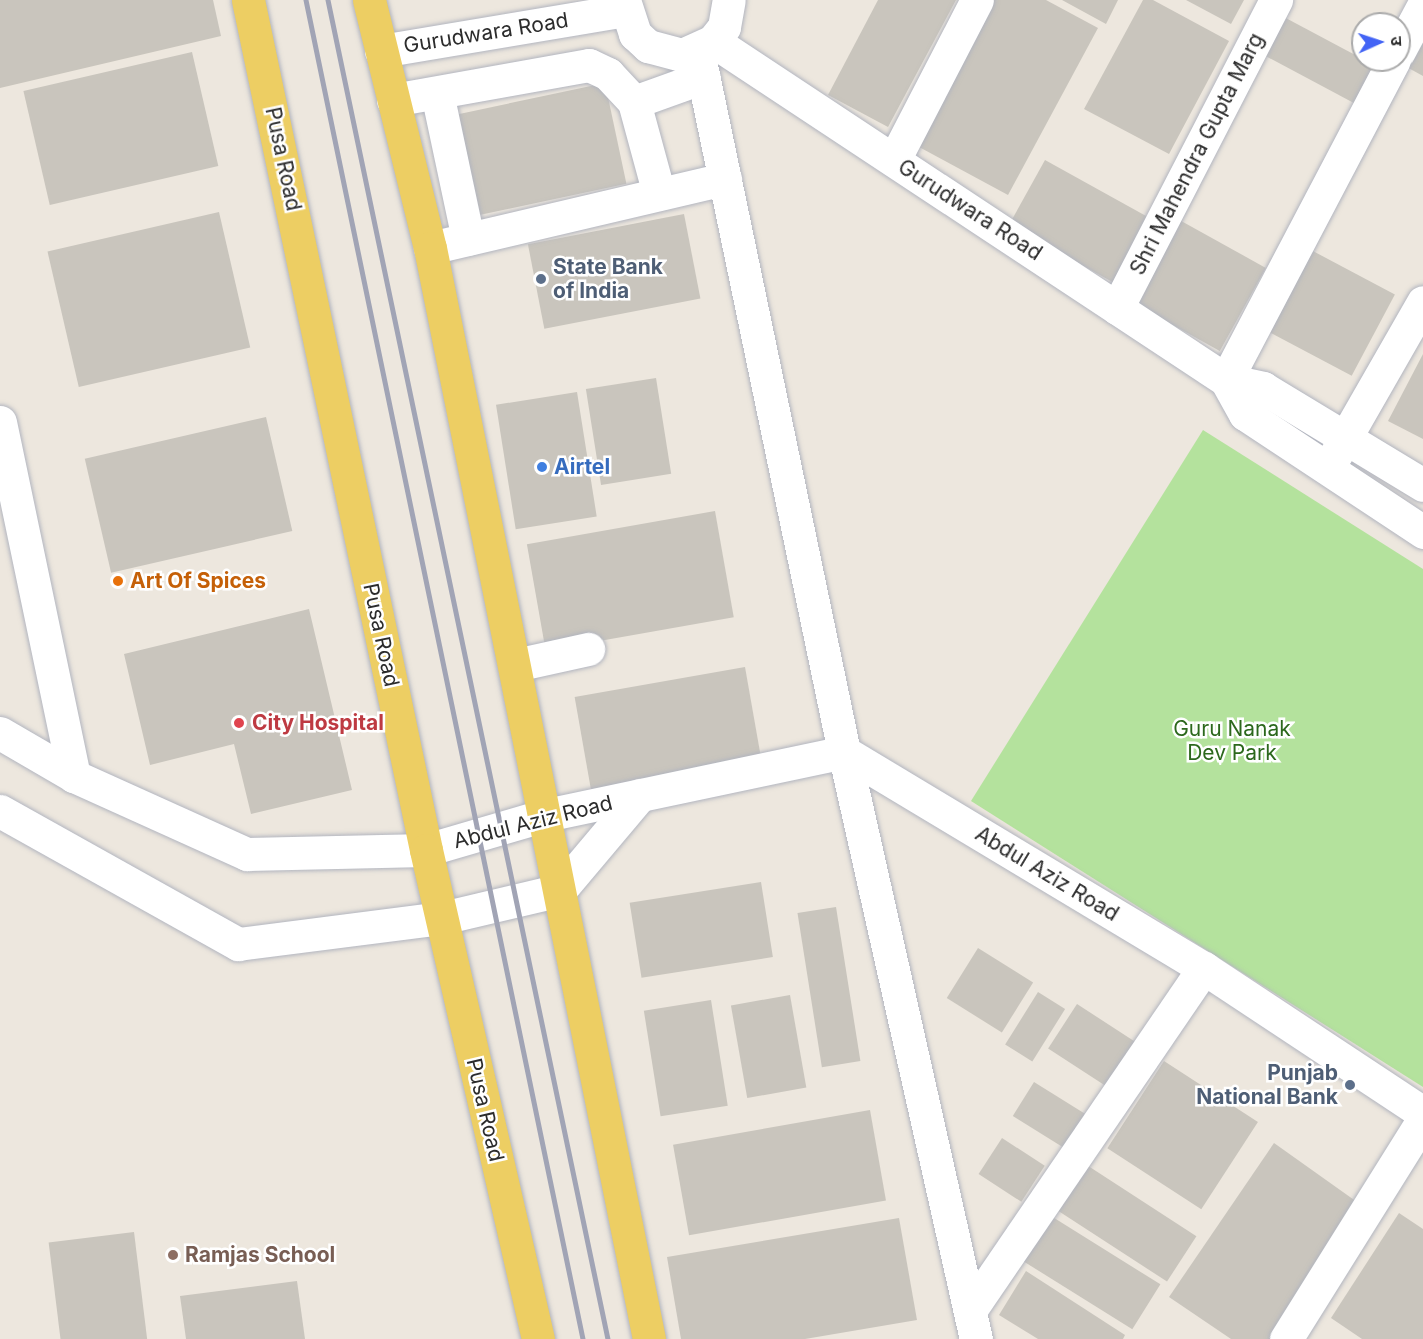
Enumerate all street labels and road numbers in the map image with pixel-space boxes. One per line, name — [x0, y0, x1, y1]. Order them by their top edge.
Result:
street label: Gurudwara Road — [402, 8, 570, 58]
street label: Shri Mahendra Gupta Marg — [1125, 29, 1269, 279]
street label: Pusa Road — [260, 105, 306, 213]
street label: Gurudwara Road — [893, 154, 1047, 266]
street label: Pusa Road — [358, 581, 404, 689]
street label: Abdul Aziz Road — [451, 790, 615, 854]
street label: Abdul Aziz Road — [971, 821, 1123, 927]
street label: Pusa Road — [461, 1056, 509, 1164]

